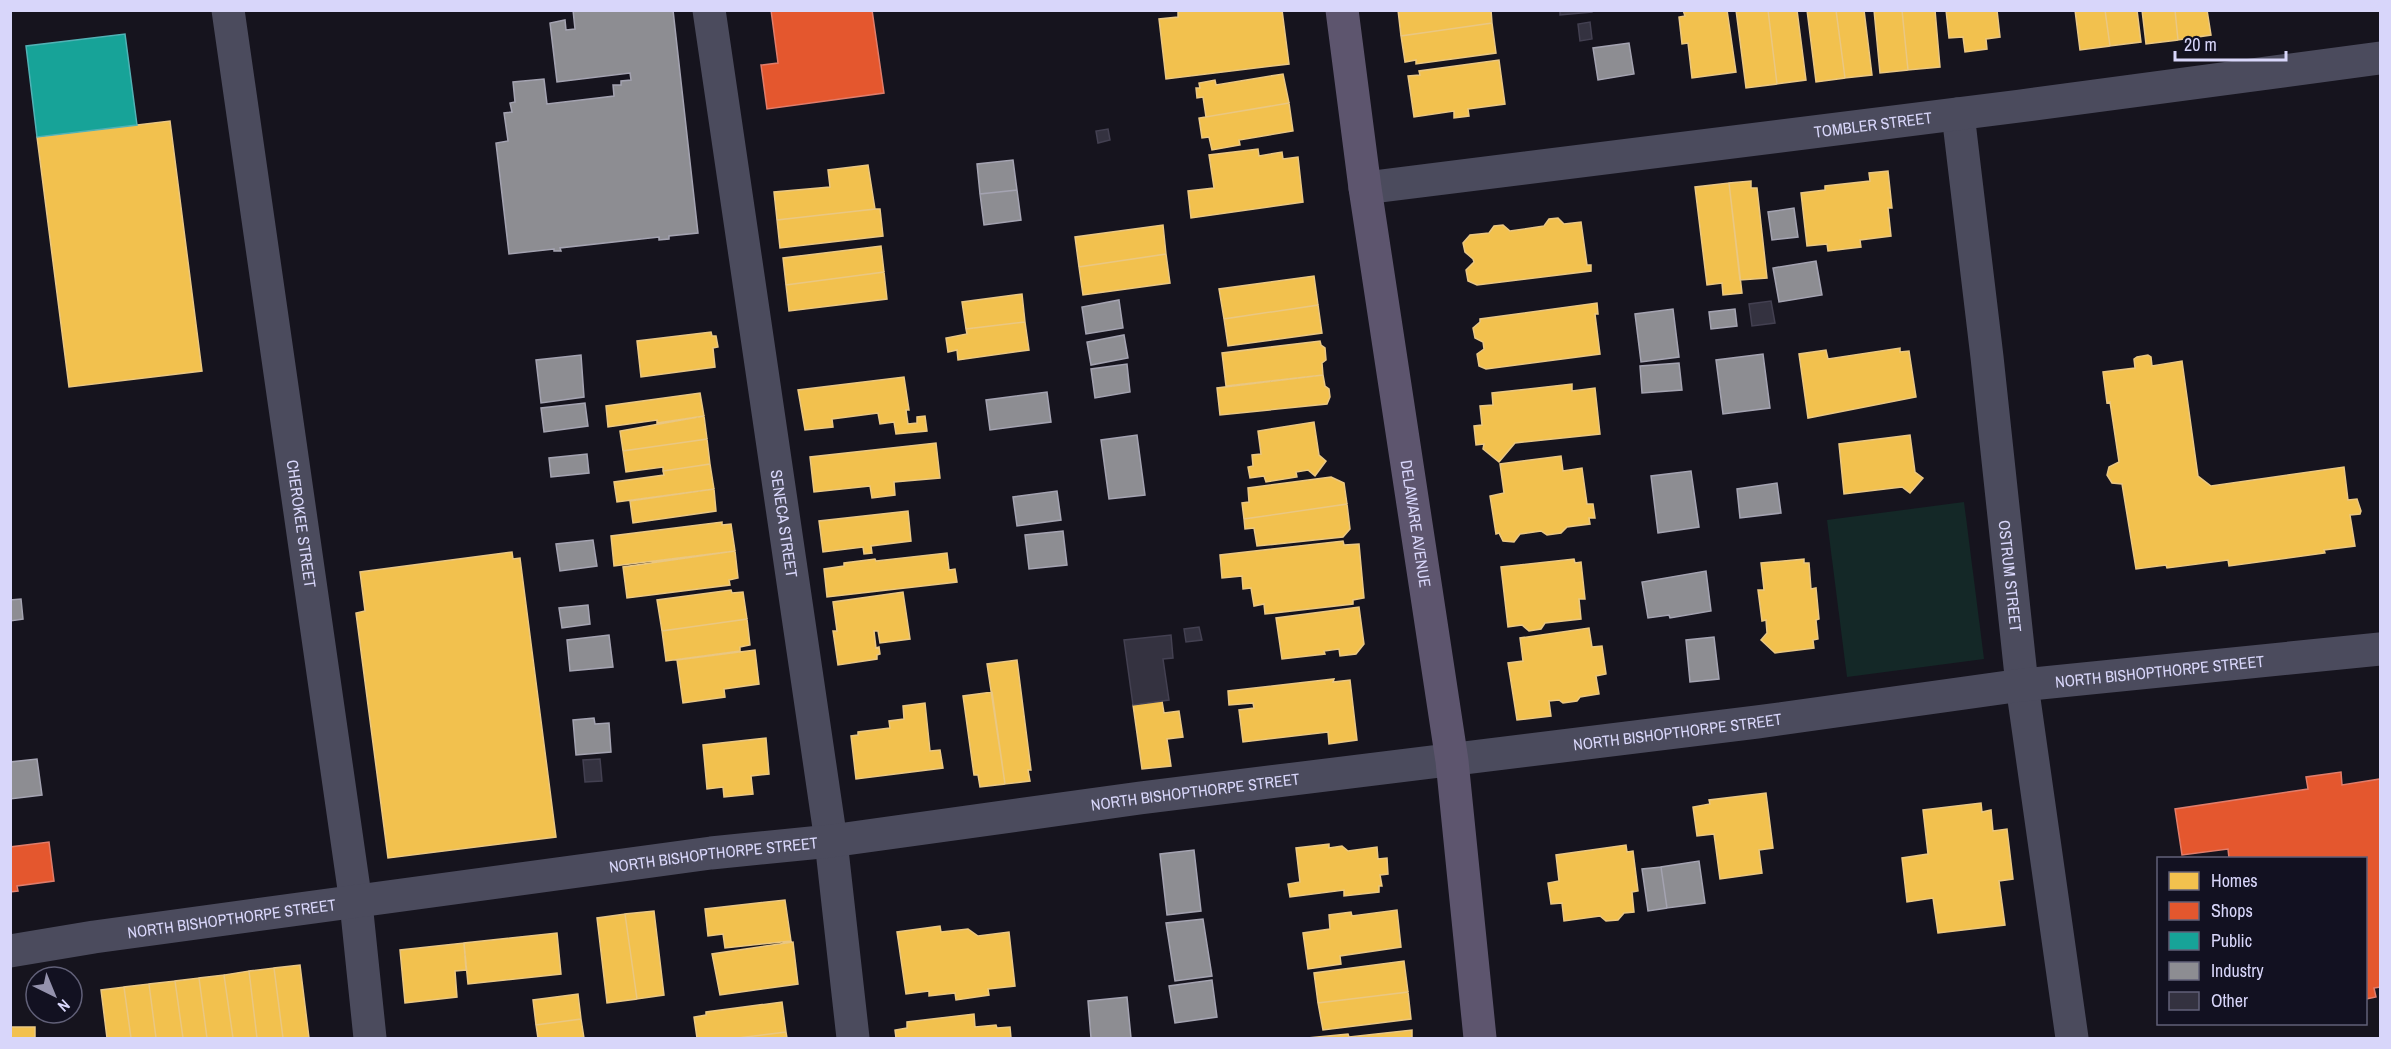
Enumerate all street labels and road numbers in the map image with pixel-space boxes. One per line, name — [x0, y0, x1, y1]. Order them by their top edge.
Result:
street label: TOMBLER STREET — [1813, 106, 1933, 143]
street label: CHEROKEE STREET — [282, 458, 322, 589]
street label: DELAWARE AVENUE — [1395, 458, 1437, 589]
street label: SENECA STREET — [766, 468, 803, 579]
street label: OSTRUM STREET — [1993, 519, 2027, 633]
street label: NORTH BISHOPTHORPE STREET — [2054, 650, 2265, 693]
street label: NORTH BISHOPTHORPE STREET — [1572, 708, 1783, 756]
street label: NORTH BISHOPTHORPE STREET — [1090, 767, 1301, 816]
street label: NORTH BISHOPTHORPE STREET — [608, 831, 819, 878]
street label: NORTH BISHOPTHORPE STREET — [126, 893, 337, 943]

